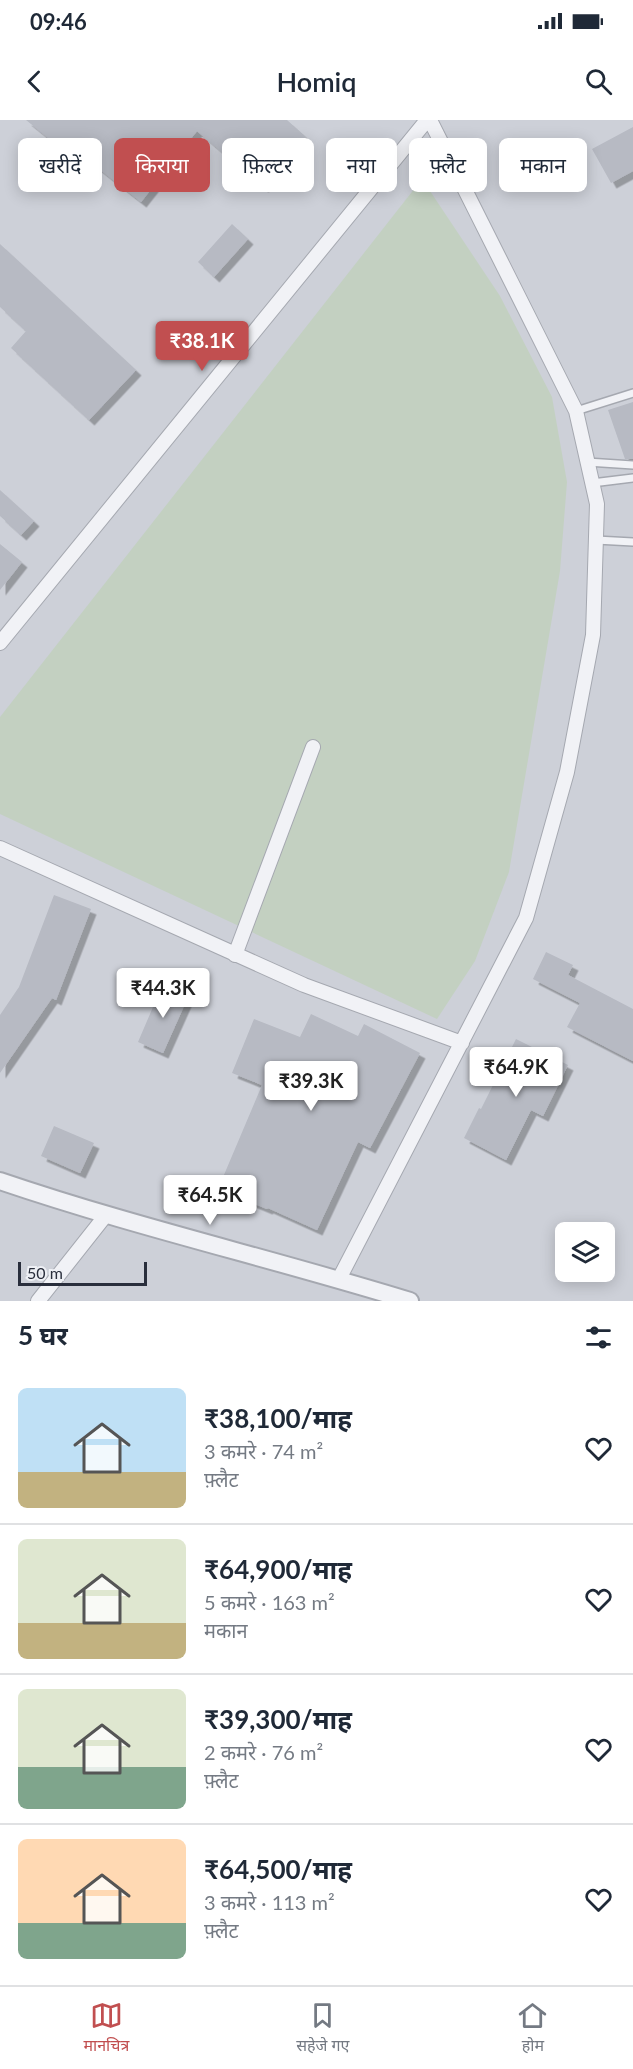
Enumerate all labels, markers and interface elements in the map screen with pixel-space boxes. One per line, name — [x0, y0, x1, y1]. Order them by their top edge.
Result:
text: 09:46 — [30, 8, 87, 35]
icon: back — [18, 65, 51, 98]
text: Homiq — [276, 65, 357, 98]
icon: search — [582, 65, 615, 98]
chip: खरीदें — [18, 138, 102, 192]
chip: किराया — [114, 138, 210, 192]
chip: फ़िल्टर — [222, 138, 314, 192]
chip: नया — [326, 138, 397, 192]
chip: फ़्लैट — [409, 138, 487, 192]
chip: मकान — [499, 138, 587, 192]
pin: ₹38.1K — [153, 321, 251, 372]
text: ₹38.1K — [170, 328, 234, 352]
pin: ₹44.3K — [114, 968, 212, 1019]
text: ₹44.3K — [131, 975, 195, 999]
pin: ₹64.9K — [467, 1047, 565, 1098]
text: ₹64.9K — [484, 1054, 548, 1078]
pin: ₹39.3K — [262, 1061, 360, 1112]
text: ₹39.3K — [279, 1068, 343, 1092]
pin: ₹64.5K — [161, 1175, 259, 1226]
text: ₹64.5K — [178, 1182, 242, 1206]
map controls — [555, 1222, 615, 1282]
button: layers — [555, 1222, 615, 1282]
scale bar — [18, 1259, 147, 1286]
text: 50 m — [27, 1263, 63, 1282]
text: 5 घर — [18, 1319, 68, 1351]
icon: filters — [582, 1321, 615, 1354]
text: ₹38,100/माह — [204, 1402, 352, 1434]
icon: home — [66, 1412, 138, 1484]
icon: heart — [582, 1432, 615, 1465]
text: 3 कमरे · 74 m² — [204, 1439, 323, 1463]
text: फ़्लैट — [204, 1467, 239, 1491]
text: ₹64,900/माह — [204, 1553, 352, 1585]
icon: home — [66, 1563, 138, 1635]
icon: heart — [582, 1583, 615, 1616]
text: 5 कमरे · 163 m² — [204, 1590, 335, 1614]
text: मकान — [204, 1618, 248, 1642]
text: ₹39,300/माह — [204, 1703, 352, 1735]
icon: home — [66, 1713, 138, 1785]
icon: heart — [582, 1733, 615, 1766]
text: 2 कमरे · 76 m² — [204, 1740, 323, 1764]
text: फ़्लैट — [204, 1768, 239, 1792]
text: ₹64,500/माह — [204, 1853, 352, 1885]
icon: home — [66, 1863, 138, 1935]
icon: heart — [582, 1883, 615, 1916]
text: 3 कमरे · 113 m² — [204, 1890, 335, 1914]
text: फ़्लैट — [204, 1918, 239, 1942]
tab: मानचित्र — [84, 1999, 129, 2058]
tab: सहेजे गए — [296, 1999, 349, 2058]
tab: होम — [516, 1999, 549, 2058]

